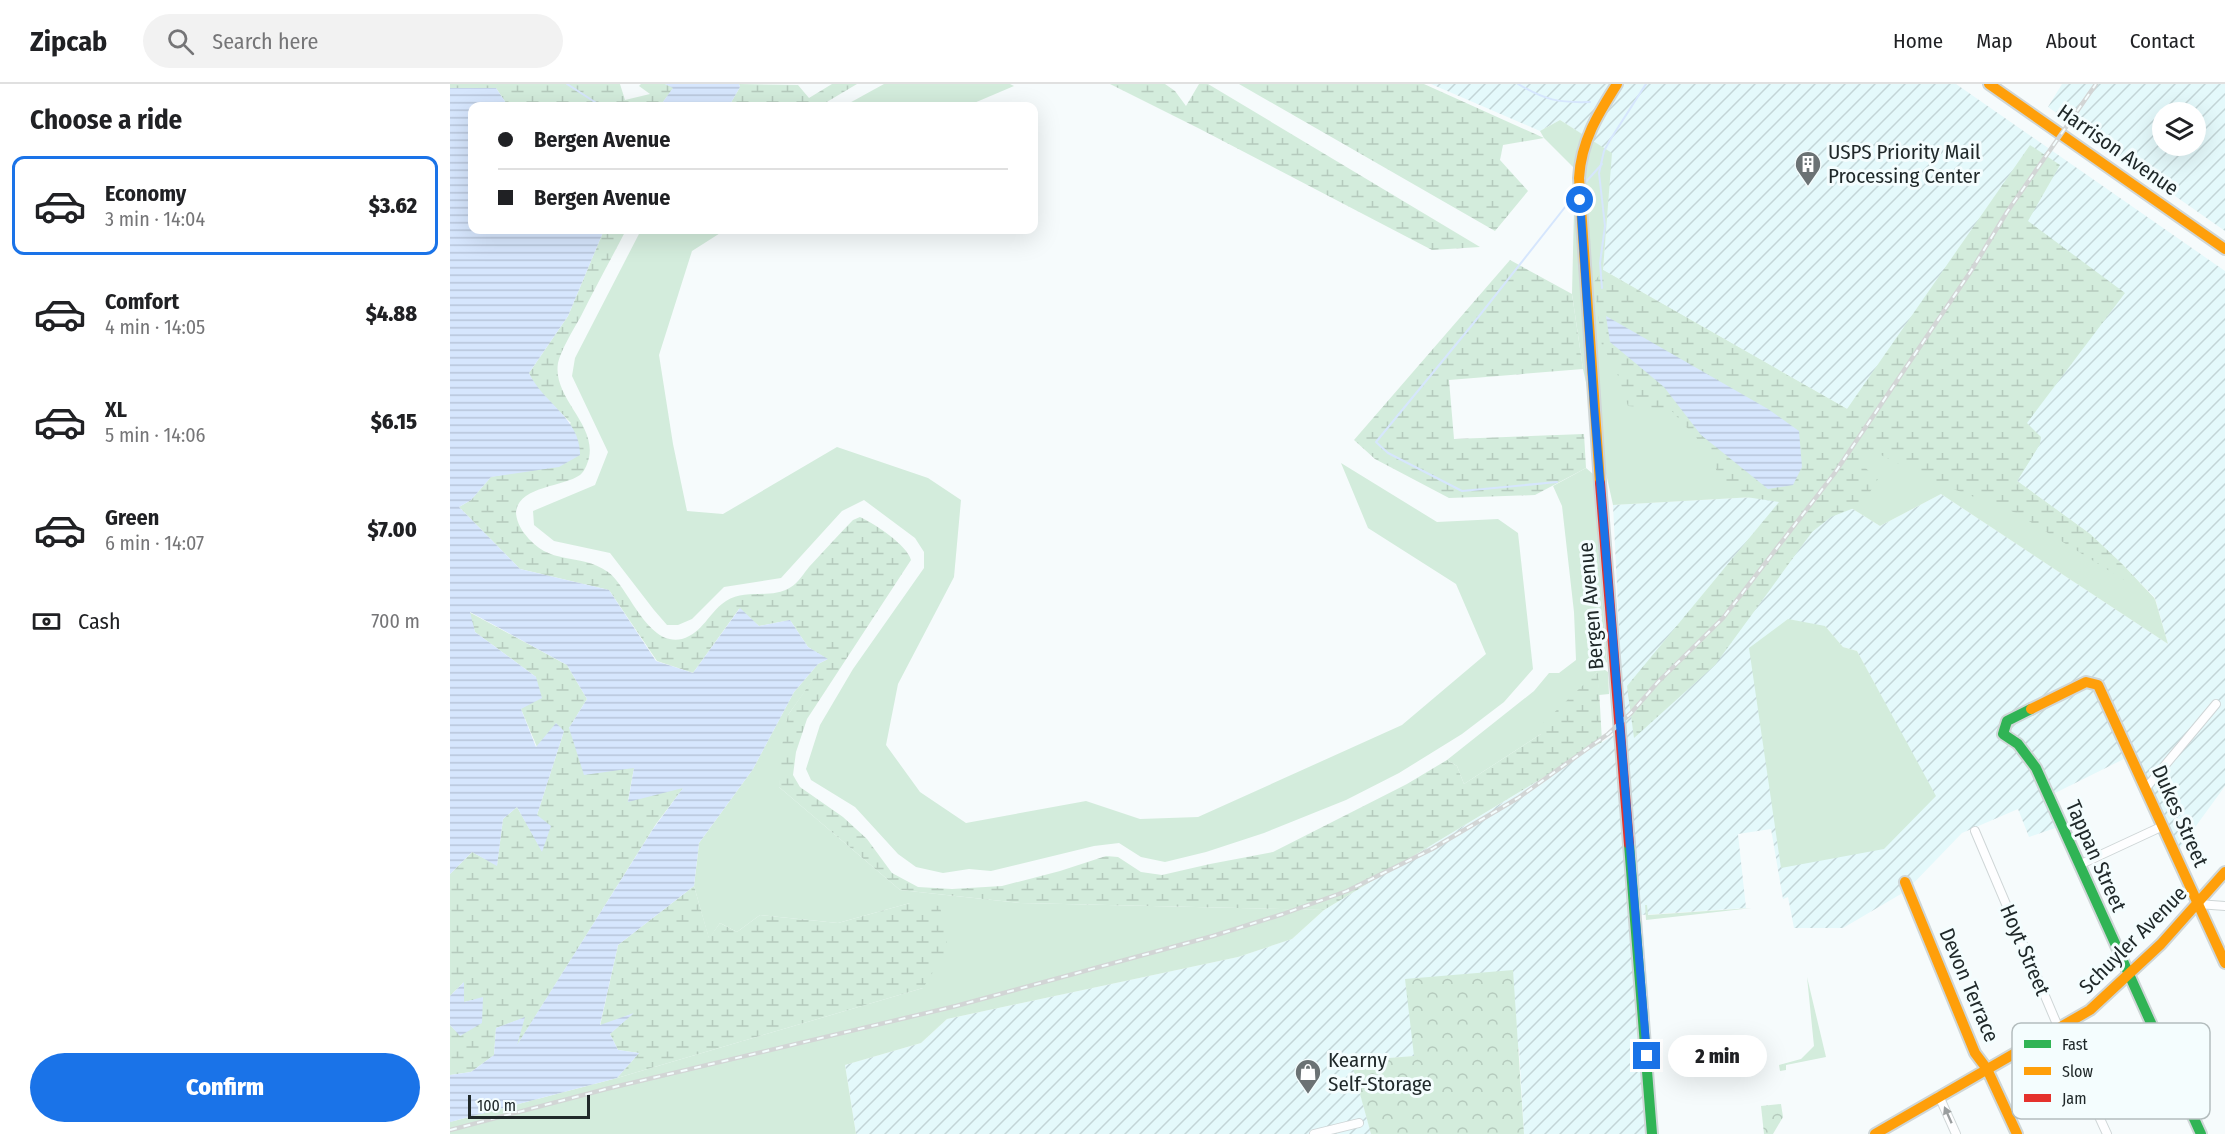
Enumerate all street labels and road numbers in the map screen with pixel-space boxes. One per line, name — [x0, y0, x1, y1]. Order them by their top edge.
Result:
street label: Harrison Avenue — [2052, 99, 2184, 201]
street label: Bergen Avenue — [1572, 541, 1610, 671]
street label: Dukes Street — [2146, 761, 2214, 871]
street label: Tappan Street — [2060, 796, 2132, 916]
street label: Schuyler Avenue — [2074, 881, 2192, 999]
street label: Hoyt Street — [1994, 901, 2056, 1000]
street label: Devon Terrace — [1933, 924, 2005, 1046]

